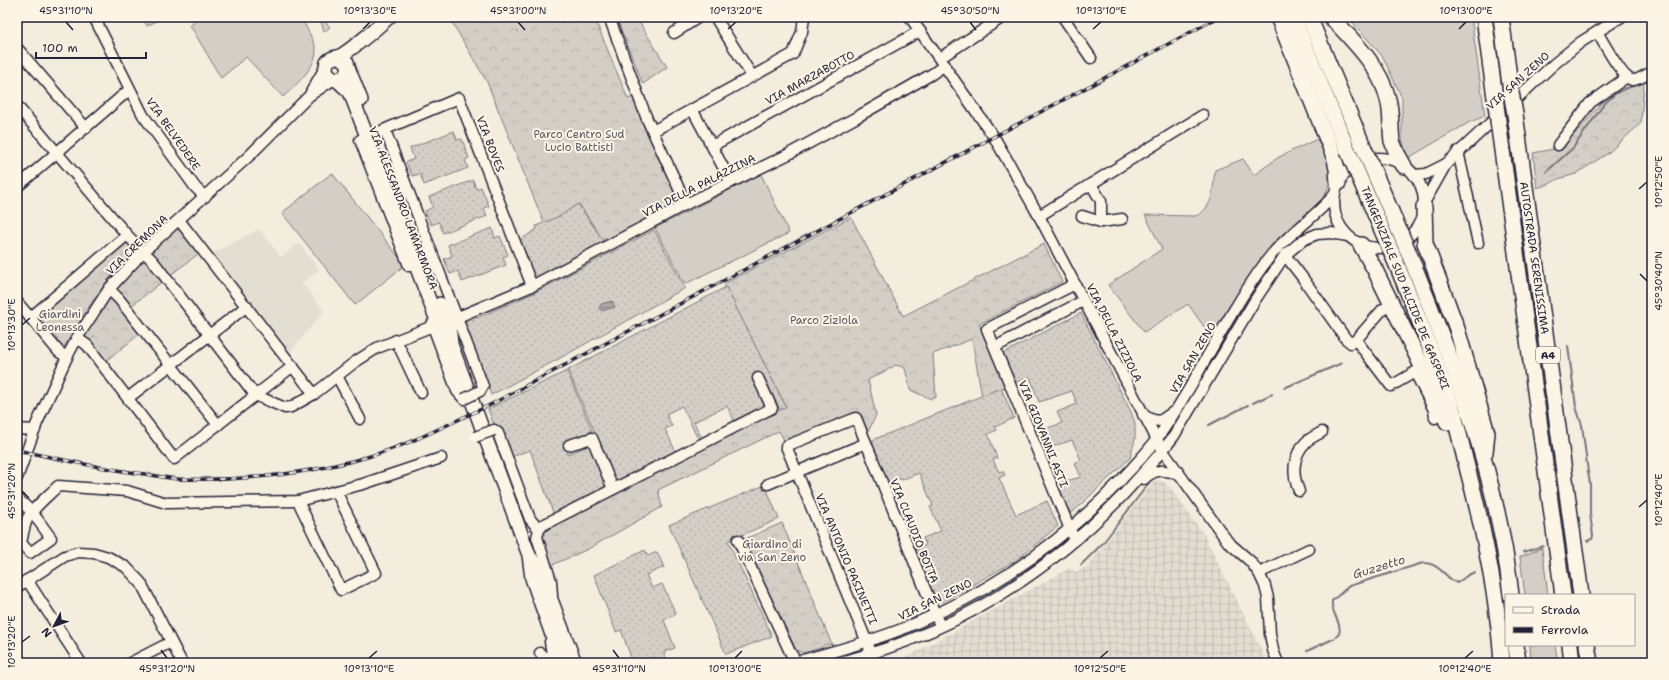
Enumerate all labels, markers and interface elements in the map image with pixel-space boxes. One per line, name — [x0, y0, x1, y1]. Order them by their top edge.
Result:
text: 45°31'10"N — [39, 4, 93, 17]
text: 10°13'30"E — [344, 4, 396, 17]
text: 45°31'00"N — [490, 4, 546, 17]
text: 10°13'20"E — [710, 4, 762, 17]
text: 45°30'50"N — [940, 4, 1000, 17]
text: 10°13'10"E — [1076, 4, 1126, 17]
text: 10°13'00"E — [1439, 4, 1493, 17]
scale bar — [36, 34, 146, 60]
text: 100 m — [42, 40, 78, 56]
street label: VIA MARZABOTTO — [763, 47, 857, 109]
street label: VIA SAN ZENO — [1483, 48, 1553, 113]
street label: VIA BELVEDERE — [142, 95, 204, 173]
street label: VIA BOVES — [472, 114, 508, 174]
street label: VIA ALESSANDRO LAMARMORA — [365, 124, 441, 292]
park label: Parco Centro Sud Lucio Battisti — [534, 127, 624, 155]
street label: VIA DELLA PALAZZINA — [640, 151, 758, 221]
text: 10°12'50"E — [1652, 156, 1665, 208]
street label: AUTOSTRADA SERENISSIMA — [1516, 181, 1552, 335]
street label: TANGENZIALE SUD ALCIDE DE GASPERI — [1357, 184, 1453, 392]
street label: VIA CREMONA — [103, 212, 171, 278]
text: 45°30'40"N — [1652, 251, 1665, 311]
street label: VIA DELLA ZIZIOLA — [1083, 281, 1145, 385]
text: 10°13'30"E — [5, 299, 18, 351]
park label: Giardini Leonessa — [36, 307, 84, 335]
park label: Parco Ziziola — [790, 313, 858, 328]
street label: VIA SAN ZENO — [1166, 319, 1220, 397]
road number: A4 — [1536, 347, 1560, 363]
street label: VIA GIOVANNI ASTI — [1015, 378, 1071, 490]
text: 45°31'20"N — [5, 463, 18, 519]
text: 10°12'40"E — [1652, 473, 1665, 527]
street label: VIA CLAUDIO BOTTA — [886, 476, 942, 586]
street label: VIA ANTONIO PASINETTI — [812, 491, 880, 627]
park label: Giardino di via San Zeno — [738, 537, 807, 565]
water label: Guzzetto — [1351, 551, 1407, 583]
street label: VIA SAN ZENO — [896, 576, 974, 624]
legend — [1505, 594, 1635, 646]
text: Strada — [1541, 602, 1581, 618]
north arrow — [34, 606, 74, 646]
text: 10°13'20"E — [5, 616, 18, 668]
text: Ferrovia — [1541, 622, 1589, 638]
text: N — [38, 624, 55, 640]
text: 45°31'20"N — [139, 662, 195, 675]
text: 10°13'10"E — [344, 662, 394, 675]
text: 45°31'10"N — [592, 662, 646, 675]
text: 10°13'00"E — [708, 662, 762, 675]
text: 10°12'50"E — [1074, 662, 1126, 675]
text: 10°12'40"E — [1438, 662, 1492, 675]

